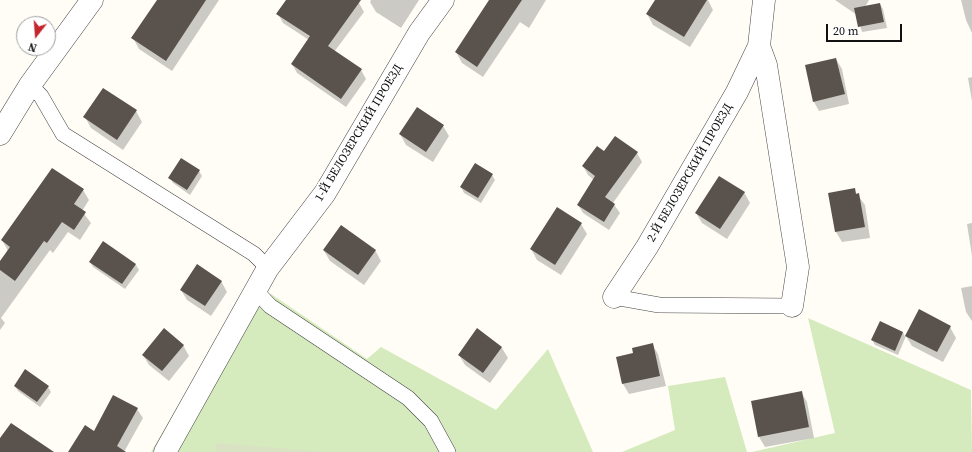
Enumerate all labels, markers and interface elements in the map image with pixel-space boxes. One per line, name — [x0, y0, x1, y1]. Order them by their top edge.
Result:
north arrow — [16, 16, 56, 56]
scale bar — [828, 16, 904, 42]
text: 20 m — [833, 23, 859, 39]
text: N — [27, 39, 39, 55]
street label: 1-Й БЕЛОЗЕРСКИЙ ПРОЕЗД — [312, 62, 406, 204]
street label: 2-Й БЕЛОЗЕРСКИЙ ПРОЕЗД — [644, 101, 736, 245]

